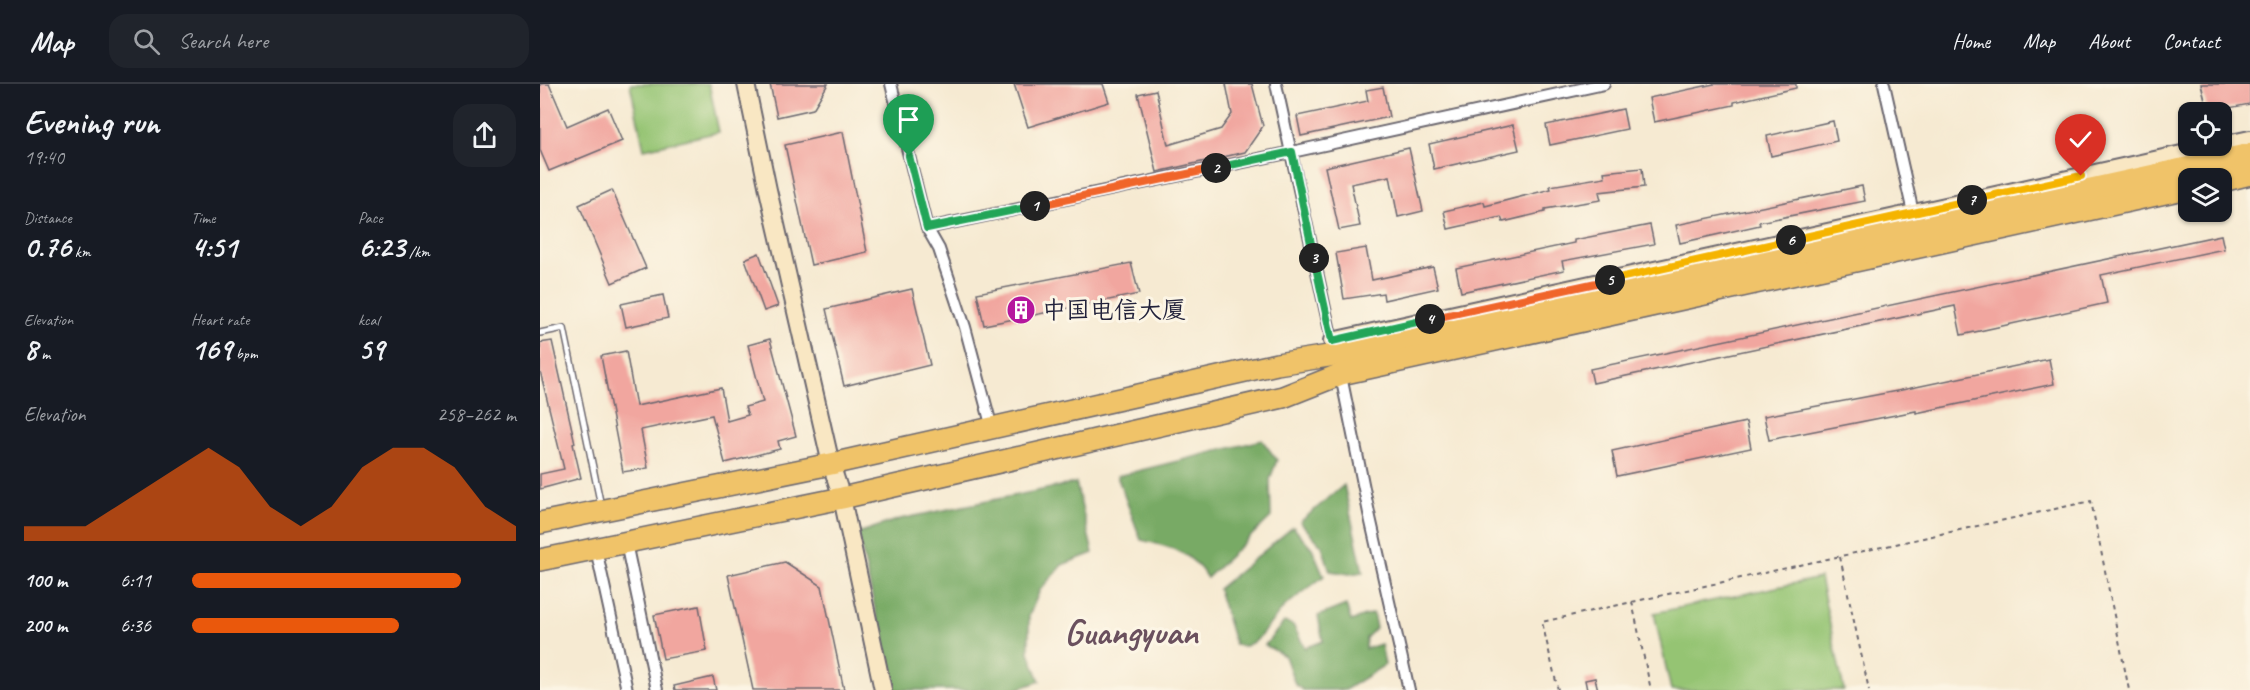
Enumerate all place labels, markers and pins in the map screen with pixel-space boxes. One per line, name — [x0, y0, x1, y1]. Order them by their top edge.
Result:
pin — [883, 94, 934, 156]
pin — [2055, 114, 2106, 176]
pin: 2 — [1201, 153, 1231, 183]
pin: 7 — [1957, 185, 1987, 215]
pin: 1 — [1020, 191, 1050, 221]
pin: 6 — [1776, 225, 1806, 255]
pin: 3 — [1299, 243, 1329, 273]
pin: 5 — [1595, 265, 1625, 295]
building icon: 中国电信大厦 — [1005, 294, 1037, 326]
place label: 中国电信大厦 — [1042, 295, 1186, 325]
pin: 4 — [1415, 304, 1445, 334]

